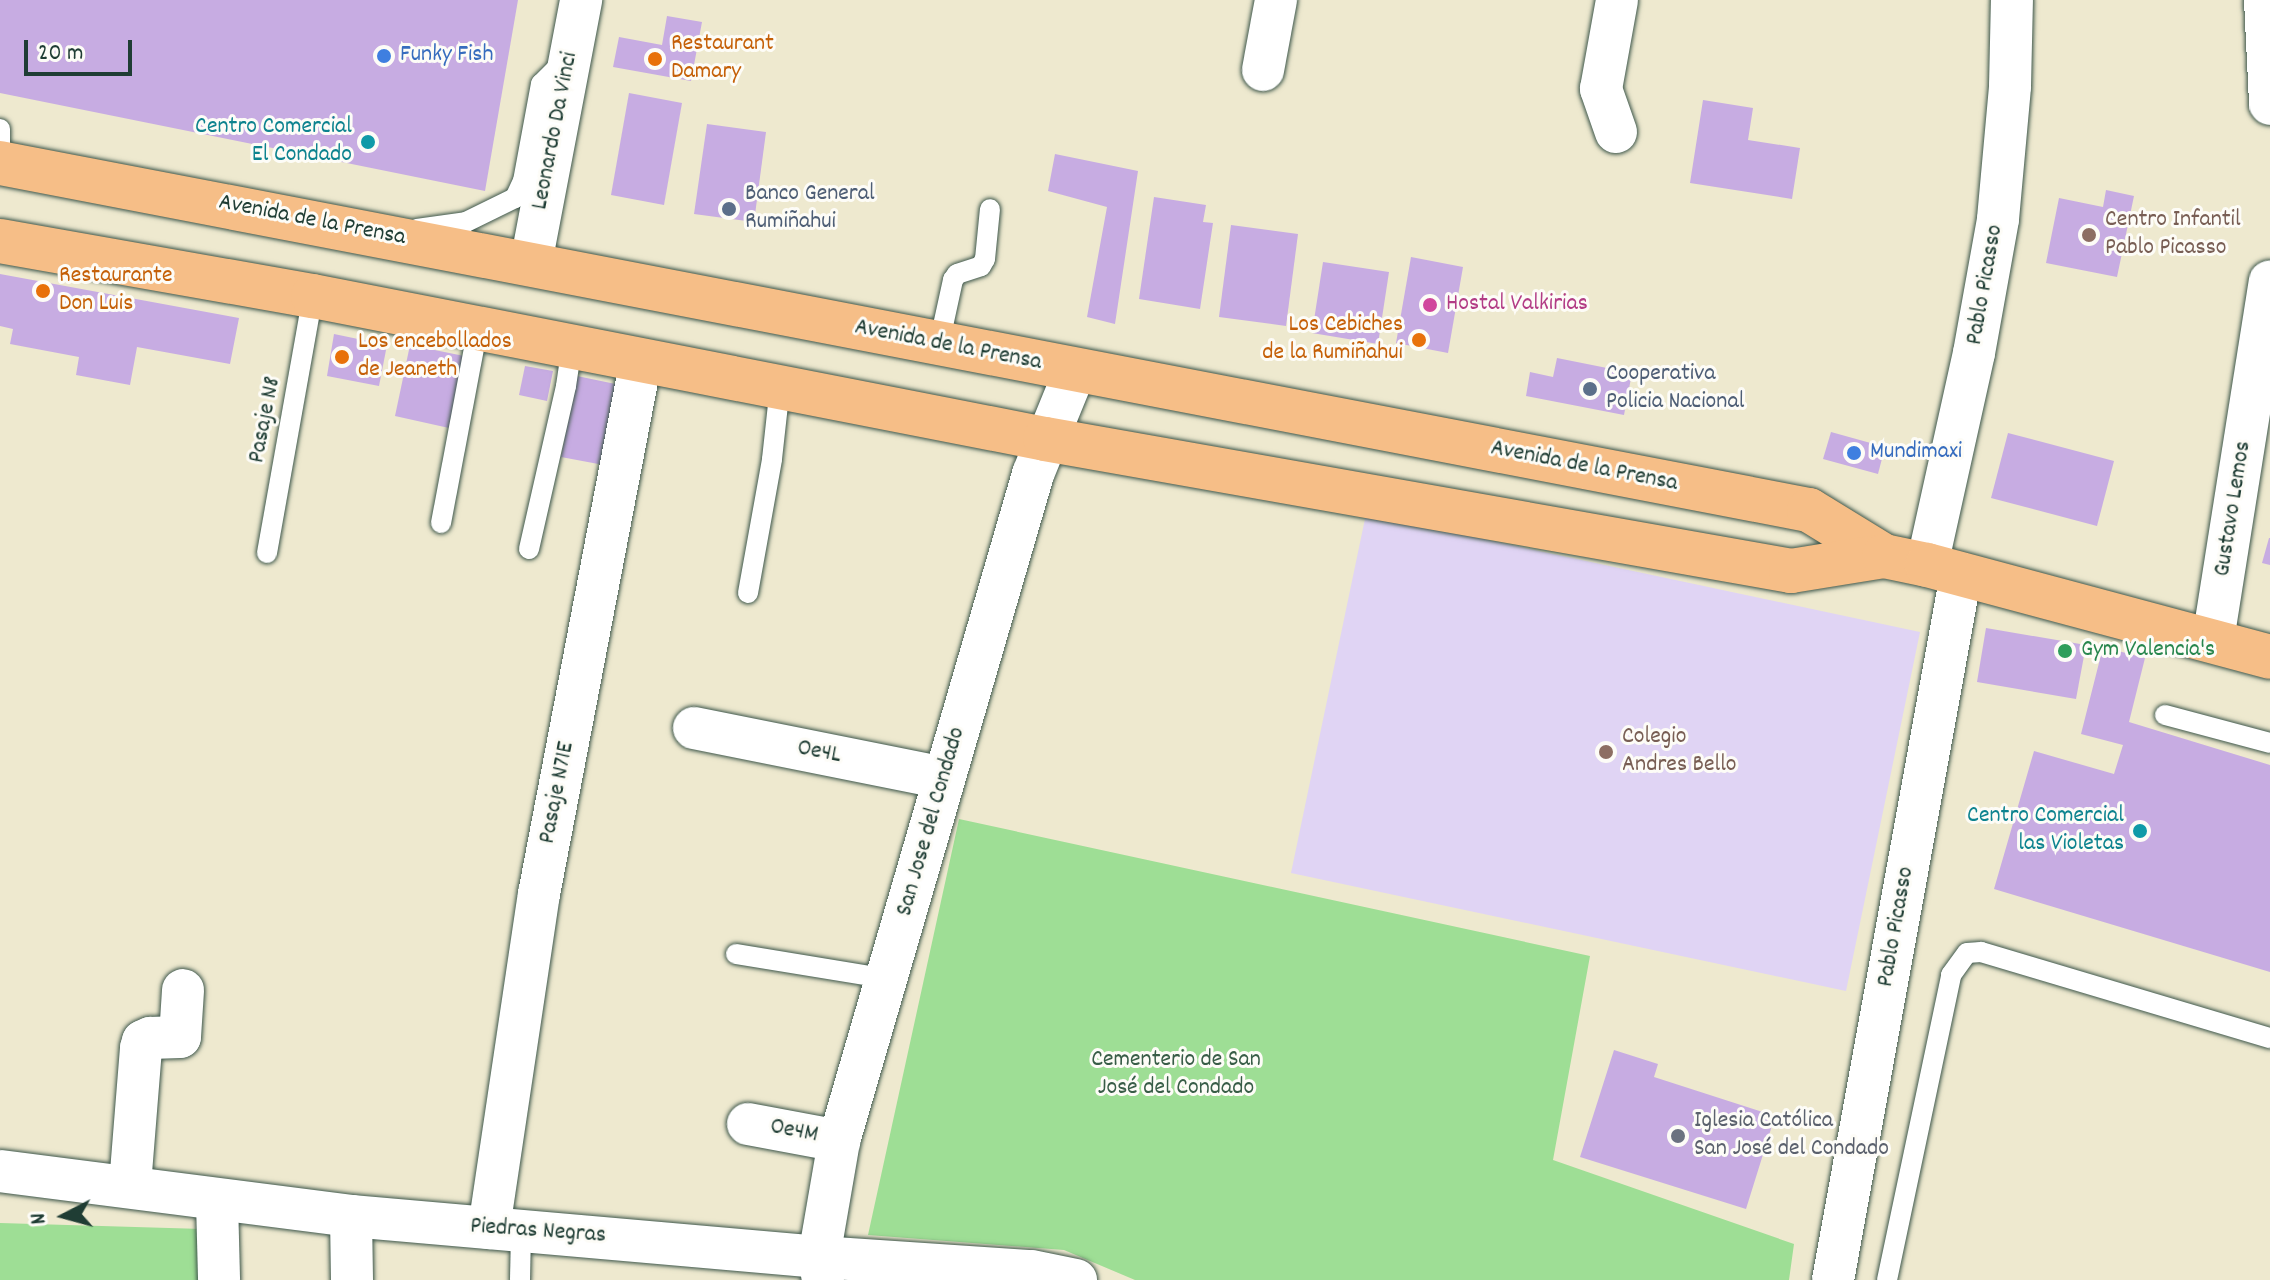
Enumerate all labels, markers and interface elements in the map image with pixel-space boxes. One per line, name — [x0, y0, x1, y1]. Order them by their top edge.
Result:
scale bar — [28, 24, 136, 74]
place label: Restaurant Damary — [671, 31, 774, 87]
text: 20 m — [38, 37, 84, 71]
place label: Funky Fish — [400, 42, 493, 70]
marker: Funky Fish — [375, 47, 393, 65]
street label: Leonardo Da Vinci — [527, 50, 585, 212]
marker: Restaurant Damary — [646, 50, 664, 68]
place label: Centro Comercial El Condado — [195, 114, 352, 170]
marker: Centro Comercial El Condado — [359, 133, 377, 151]
place label: Banco General Rumiñahui — [745, 181, 875, 237]
street label: Avenida de la Prensa — [216, 189, 408, 253]
marker: Banco General Rumiñahui — [720, 200, 738, 218]
place label: Centro Infantil Pablo Picasso — [2105, 207, 2241, 263]
street label: Pablo Picasso — [1961, 223, 2011, 347]
marker: Centro Infantil Pablo Picasso — [2080, 226, 2098, 244]
place label: Restaurante Don Luis — [59, 263, 172, 319]
marker: Restaurante Don Luis — [34, 282, 52, 300]
place label: Hostal Valkirias — [1446, 291, 1588, 319]
marker: Hostal Valkirias — [1421, 296, 1439, 314]
place label: Los Cebiches de la Rumiñahui — [1262, 312, 1403, 368]
street label: Avenida de la Prensa — [852, 314, 1044, 378]
place label: Los encebollados de Jeaneth — [358, 329, 512, 385]
marker: Los Cebiches de la Rumiñahui — [1410, 331, 1428, 349]
marker: Los encebollados de Jeaneth — [333, 348, 351, 366]
place label: Cooperativa Policia Nacional — [1606, 361, 1744, 417]
street label: Pasaje N8 — [244, 374, 288, 466]
marker: Cooperativa Policia Nacional — [1581, 380, 1599, 398]
street label: Avenida de la Prensa — [1488, 435, 1680, 499]
place label: Mundimaxi — [1870, 439, 1962, 467]
street label: Gustavo Lemos — [2209, 439, 2259, 579]
marker: Mundimaxi — [1845, 444, 1863, 462]
place label: Gym Valencia's — [2081, 637, 2215, 665]
marker: Gym Valencia's — [2056, 642, 2074, 660]
street label: San Jose del Condado — [891, 724, 973, 920]
place label: Colegio Andres Bello — [1622, 724, 1737, 780]
street label: Oe4L — [795, 735, 843, 771]
street label: Pasaje N71E — [534, 740, 582, 846]
marker: Colegio Andres Bello — [1597, 743, 1615, 761]
place label: Centro Comercial las Violetas — [1967, 803, 2124, 859]
marker: Centro Comercial las Violetas — [2131, 822, 2149, 840]
street label: Pablo Picasso — [1872, 865, 1922, 989]
park label: Cementerio de San José del Condado — [1091, 1047, 1261, 1103]
place label: Iglesia Católica San José del Condado — [1694, 1108, 1889, 1164]
street label: Oe4M — [768, 1113, 820, 1151]
marker: Iglesia Católica San José del Condado — [1669, 1127, 1687, 1145]
north arrow — [24, 1176, 104, 1256]
text: N — [24, 1212, 56, 1226]
street label: Piedras Negras — [469, 1213, 607, 1251]

